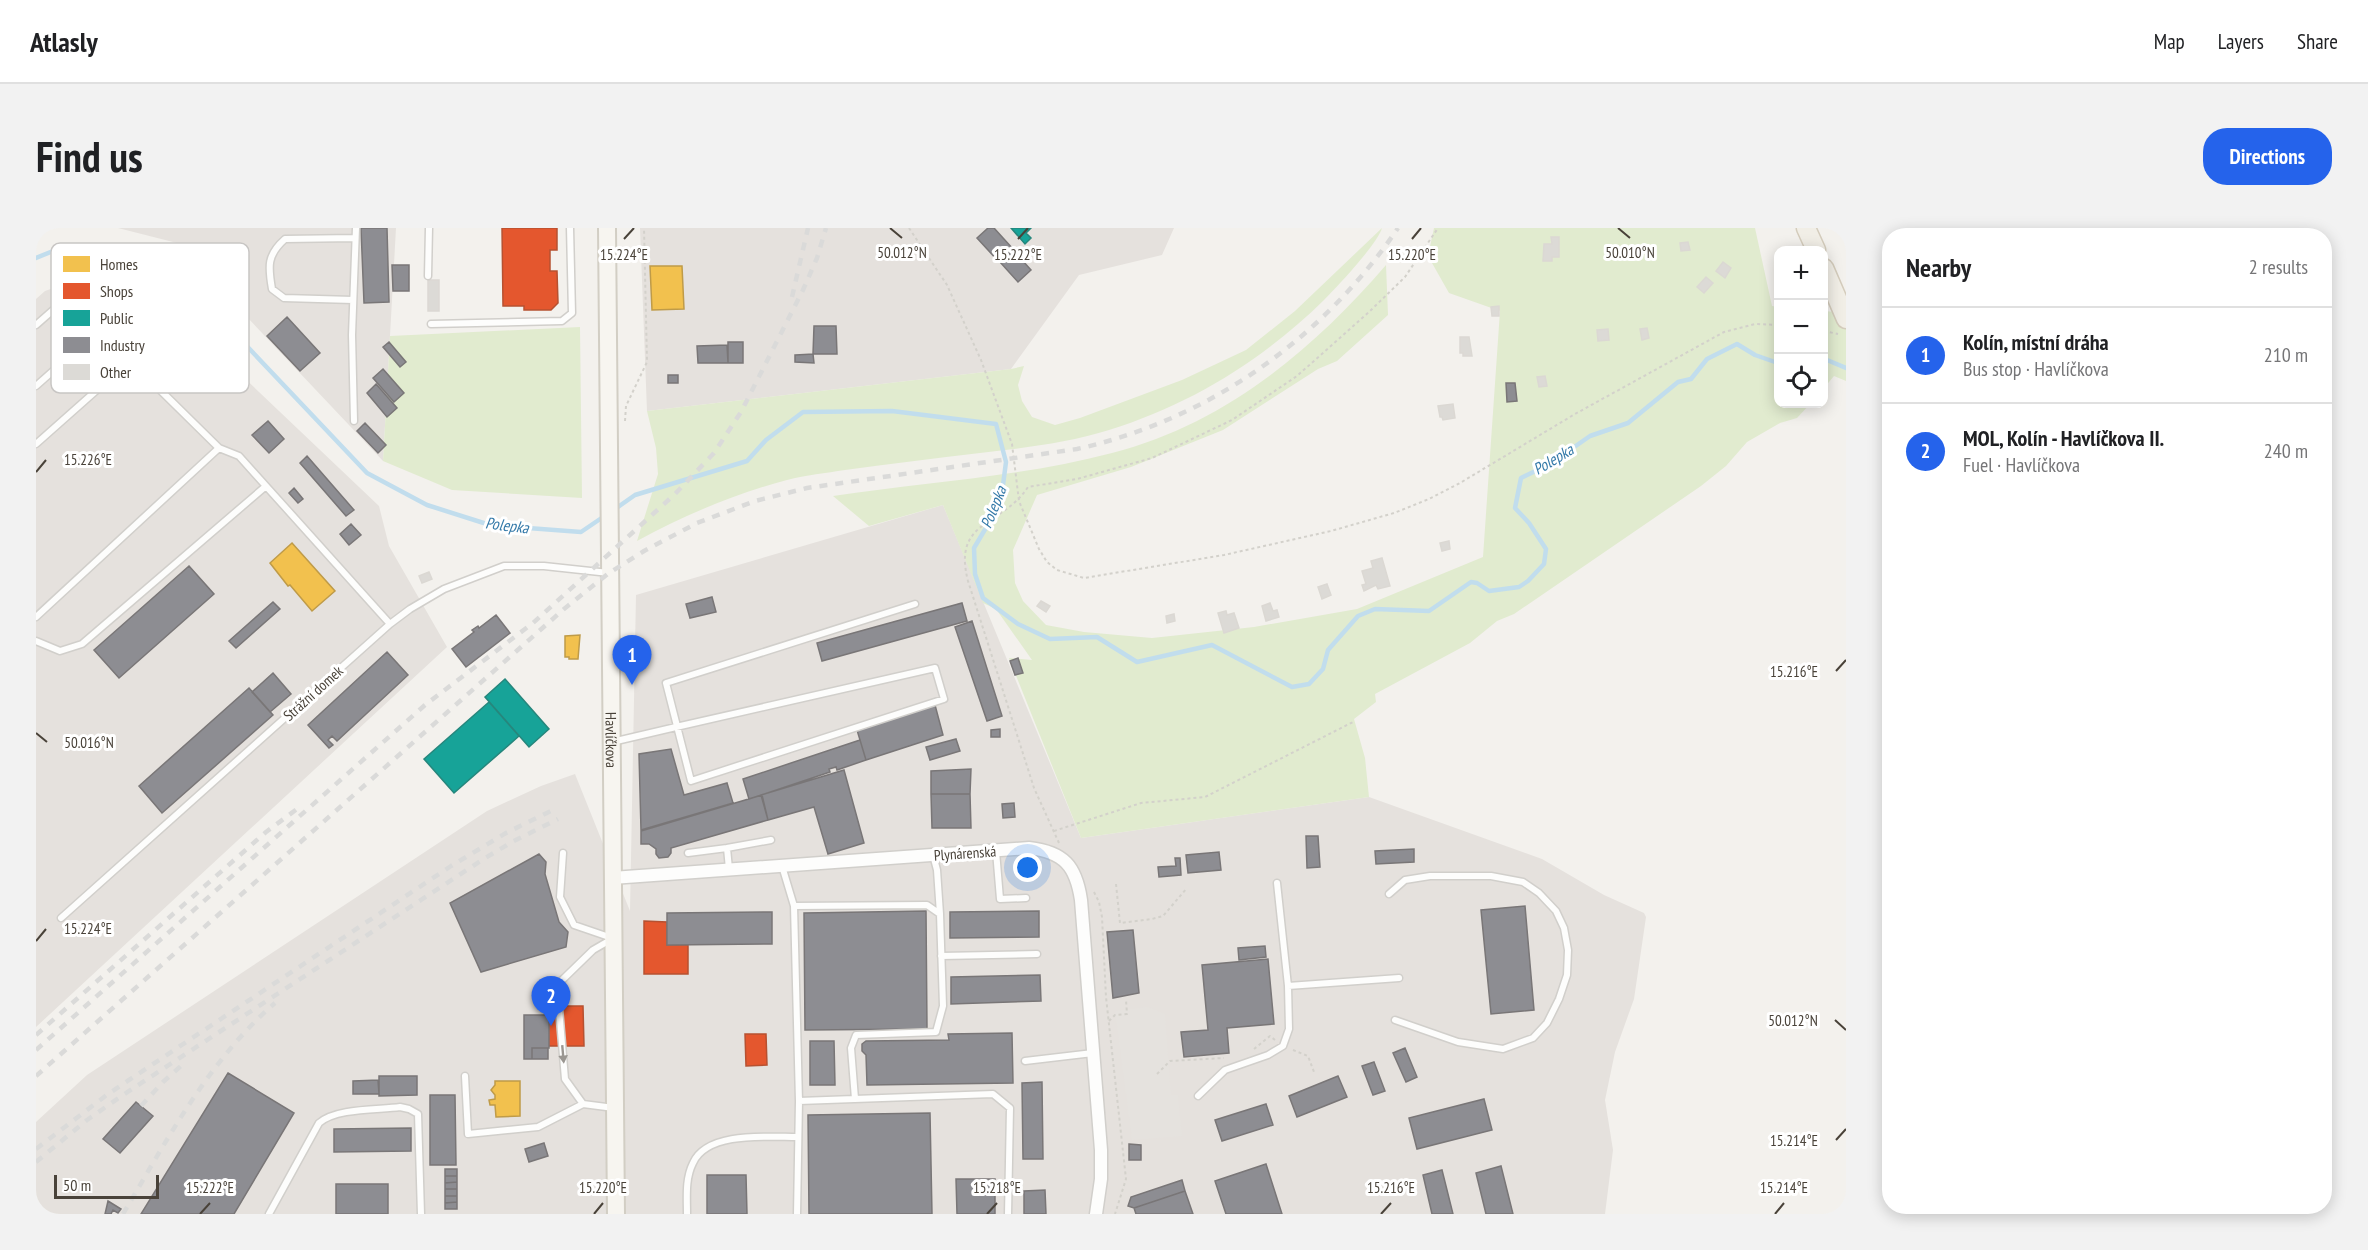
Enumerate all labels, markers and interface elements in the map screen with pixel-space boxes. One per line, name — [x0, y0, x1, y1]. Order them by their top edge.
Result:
text: Atlasly — [30, 23, 98, 60]
text: Map — [2154, 28, 2185, 55]
text: Layers — [2218, 28, 2264, 55]
text: Share — [2297, 28, 2338, 55]
button: Directions — [2203, 128, 2332, 185]
text: Find us — [36, 129, 143, 184]
legend — [51, 243, 249, 393]
text: 50.012°N — [877, 243, 927, 262]
text: 50.010°N — [1605, 243, 1655, 262]
text: 15.224°E — [600, 245, 648, 264]
text: 15.222°E — [994, 245, 1042, 264]
text: 15.220°E — [1388, 245, 1436, 264]
map controls — [1774, 246, 1828, 408]
button: + — [1774, 246, 1828, 300]
text: Nearby — [1906, 251, 1971, 284]
text: Homes — [100, 254, 138, 274]
text: 2 results — [2249, 254, 2308, 280]
text: Shops — [100, 281, 133, 301]
button: − — [1774, 300, 1828, 354]
text: Public — [100, 308, 134, 328]
text: Kolín, místní dráha — [1963, 328, 2109, 356]
text: Industry — [100, 335, 145, 355]
text: 1 — [1921, 342, 1930, 368]
text: 210 m — [2264, 342, 2308, 368]
button: locate — [1774, 354, 1828, 408]
text: Bus stop · Havlíčkova — [1963, 356, 2109, 382]
text: Other — [100, 362, 132, 382]
text: MOL, Kolín - Havlíčkova II. — [1963, 424, 2164, 452]
water label: Polepka — [1529, 438, 1578, 479]
text: 2 — [1921, 438, 1930, 464]
text: 240 m — [2264, 438, 2308, 464]
text: 15.226°E — [64, 450, 112, 469]
text: Fuel · Havlíčkova — [1963, 452, 2080, 478]
water label: Polepka — [976, 482, 1011, 531]
water label: Polepka — [484, 512, 531, 538]
pin: 1 — [612, 636, 652, 685]
street label: Strážní domek — [279, 661, 347, 725]
text: 15.216°E — [1770, 662, 1818, 681]
street label: Havlíčkova — [602, 712, 621, 768]
text: 50.016°N — [64, 733, 114, 752]
street label: Plynárenská — [933, 841, 997, 865]
your location — [1013, 853, 1042, 882]
text: 15.224°E — [64, 919, 112, 938]
pin: 2 — [532, 976, 570, 1026]
text: 50.012°N — [1768, 1011, 1818, 1030]
one-way arrow — [558, 1045, 568, 1064]
text: 15.214°E — [1770, 1131, 1818, 1150]
scale bar — [54, 1172, 159, 1200]
text: 50 m — [63, 1175, 91, 1195]
text: 15.222°E — [186, 1178, 234, 1197]
text: 15.220°E — [579, 1178, 627, 1197]
text: 15.218°E — [973, 1178, 1021, 1197]
text: 15.216°E — [1367, 1178, 1415, 1197]
text: 15.214°E — [1760, 1178, 1808, 1197]

